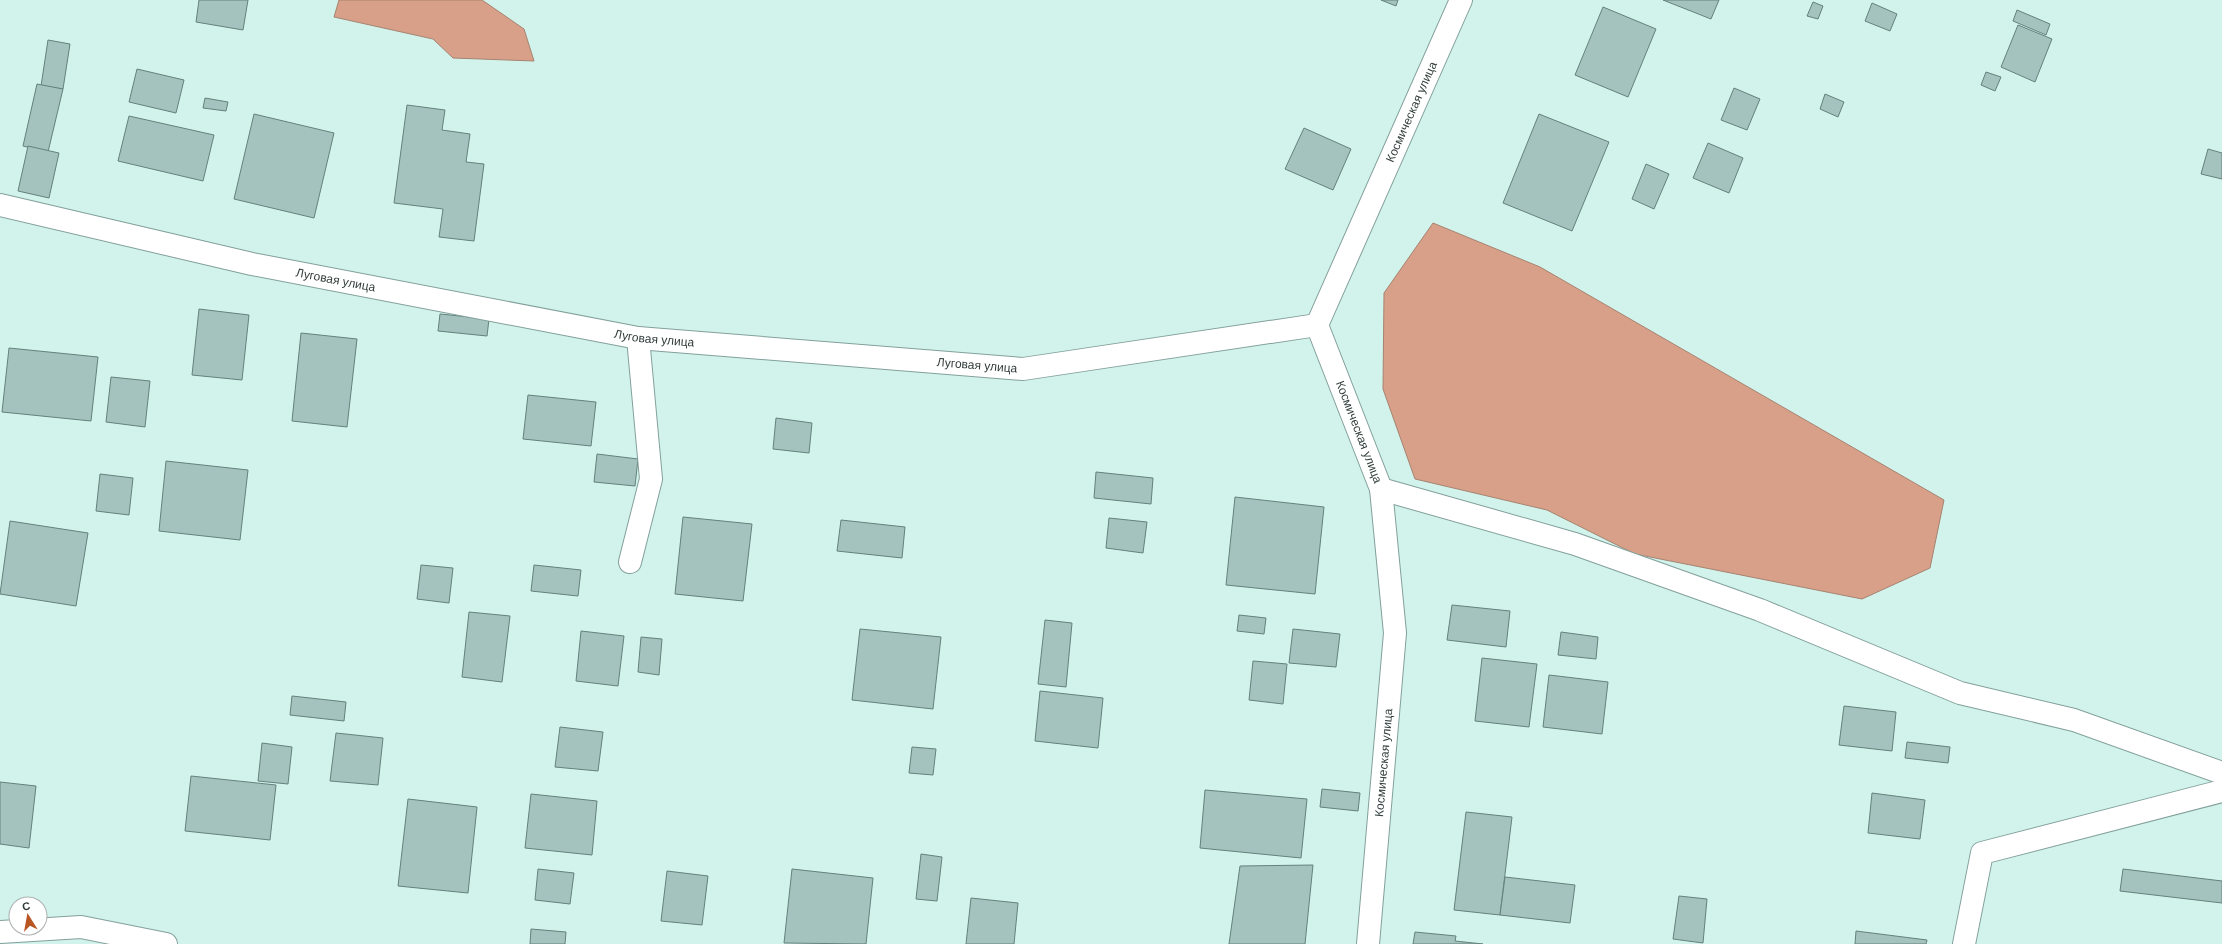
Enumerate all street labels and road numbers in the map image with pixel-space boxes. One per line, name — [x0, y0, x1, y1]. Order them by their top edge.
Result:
street label: Космическая улица — [1383, 59, 1440, 164]
street label: Луговая улица — [295, 266, 377, 295]
street label: Луговая улица — [613, 327, 695, 350]
street label: Луговая улица — [936, 355, 1018, 376]
street label: Космическая улица — [1333, 379, 1385, 485]
street label: Космическая улица — [1372, 708, 1395, 817]

